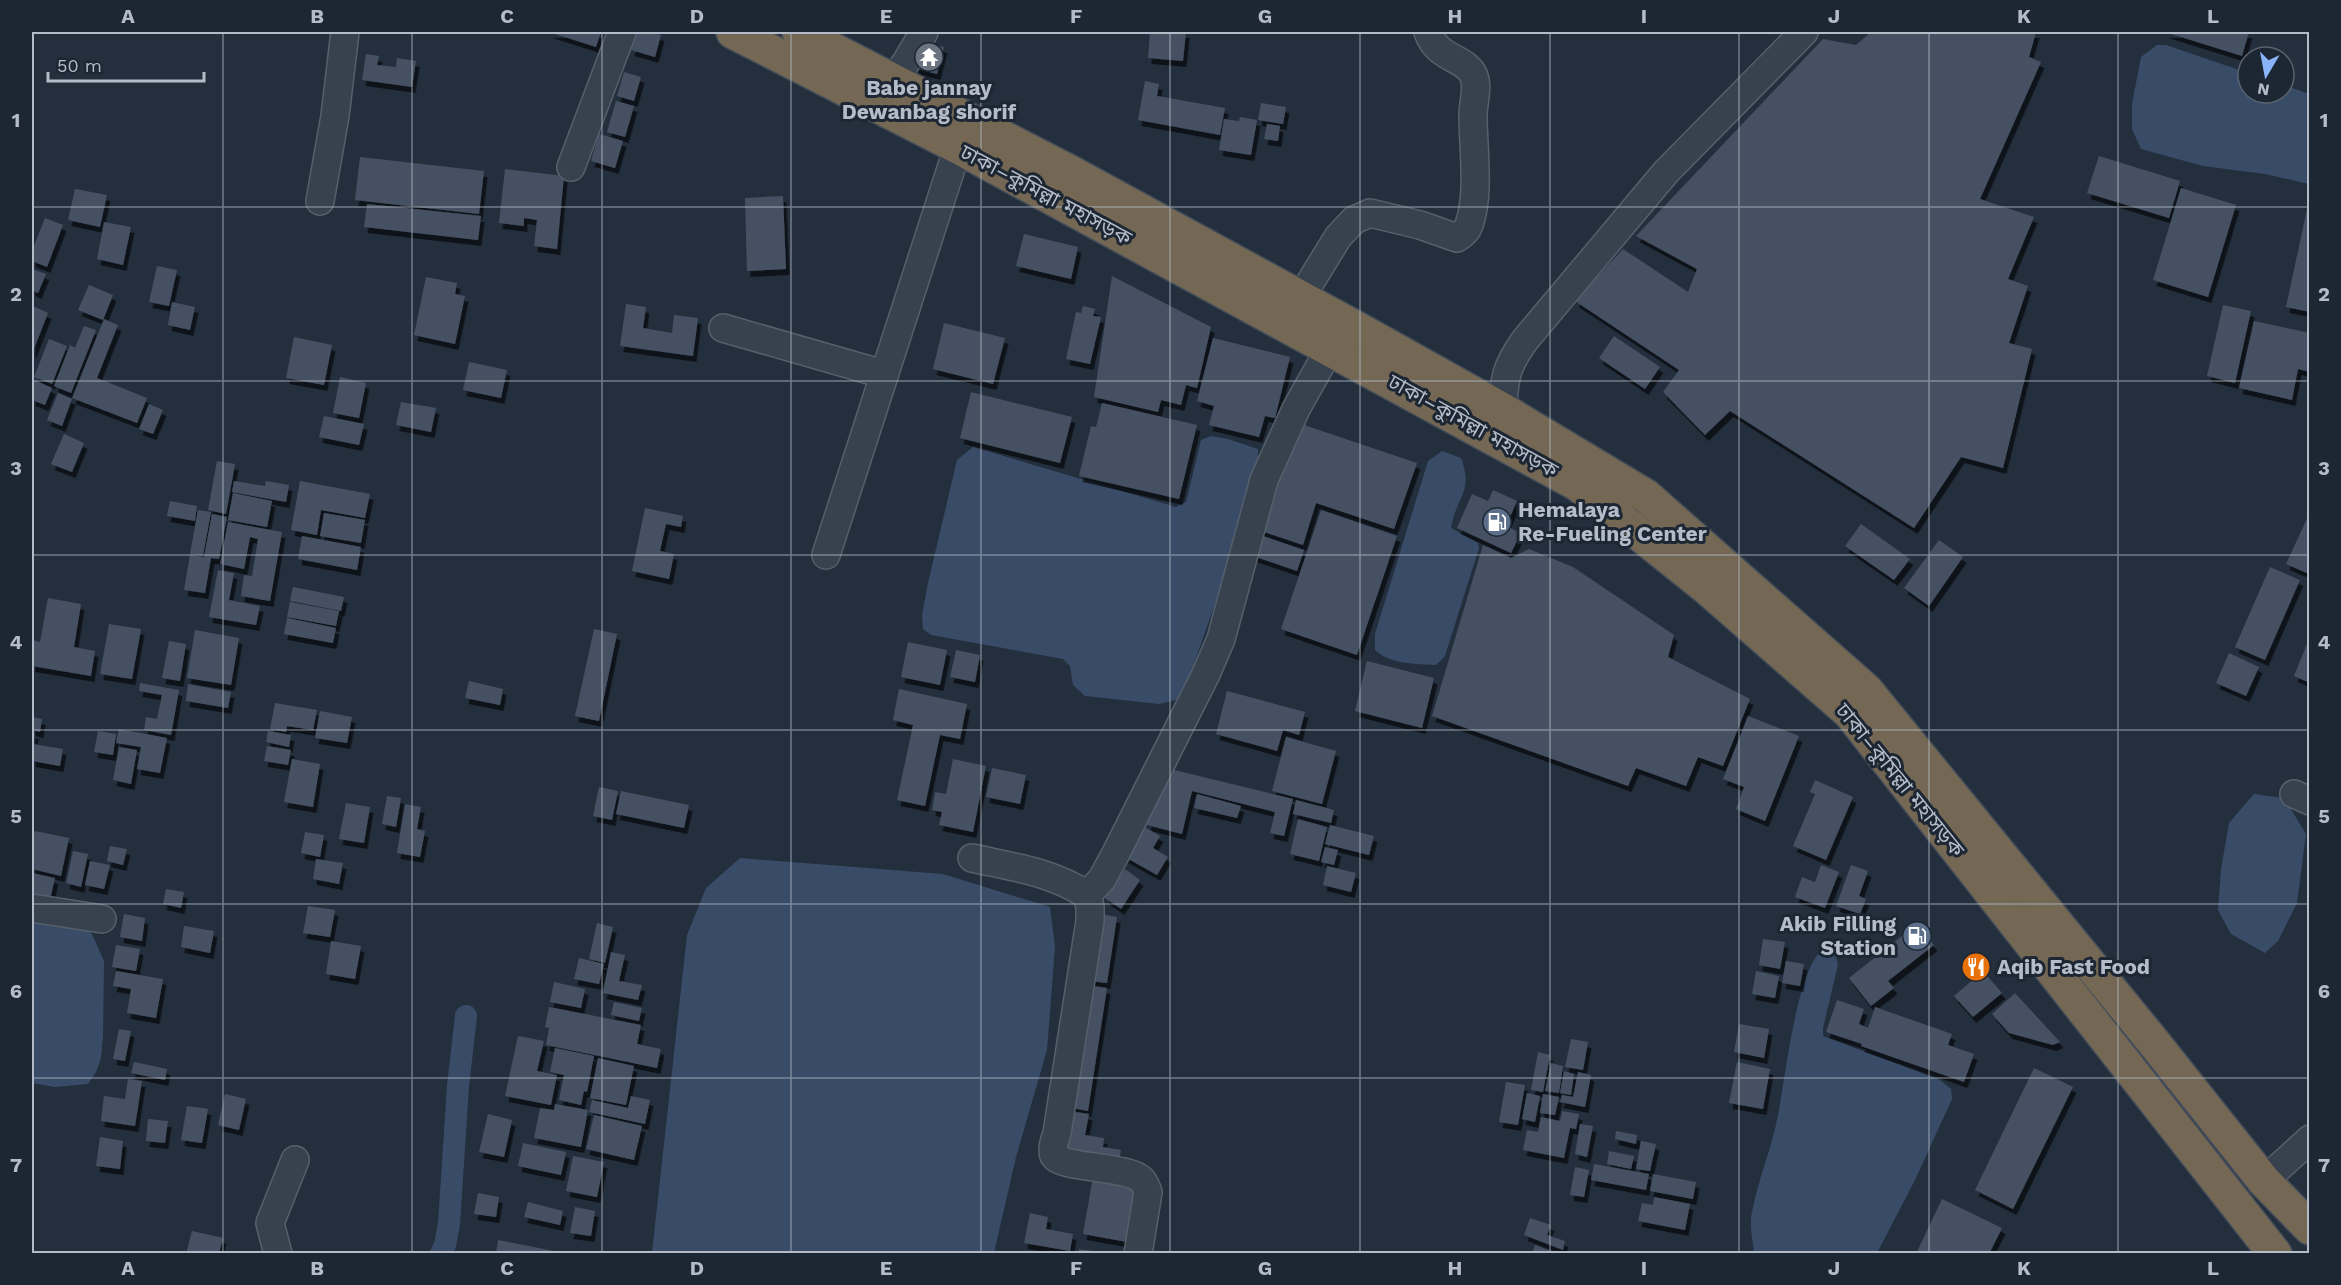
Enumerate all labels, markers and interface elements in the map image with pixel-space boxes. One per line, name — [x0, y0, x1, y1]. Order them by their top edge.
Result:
text: A — [121, 4, 135, 28]
text: B — [310, 4, 324, 28]
text: C — [500, 4, 514, 28]
text: D — [690, 4, 704, 28]
text: E — [880, 4, 892, 28]
text: F — [1070, 4, 1082, 28]
text: G — [1258, 4, 1272, 28]
text: H — [1448, 4, 1462, 28]
text: I — [1641, 4, 1647, 28]
text: J — [1828, 4, 1840, 28]
text: K — [2017, 4, 2031, 28]
text: L — [2207, 4, 2219, 28]
temple icon: Babe jannay Dewanbag shorif — [913, 41, 945, 73]
scale bar — [48, 45, 204, 83]
north arrow — [2236, 45, 2296, 105]
text: 50 m — [57, 55, 102, 76]
place label: Babe jannay Dewanbag shorif — [842, 75, 1017, 124]
text: N — [2256, 79, 2271, 100]
text: 1 — [12, 108, 20, 132]
text: 1 — [2320, 108, 2328, 132]
street label: ঢাকা–কুমিল্লা মহাসড়ক — [955, 138, 1137, 251]
text: 2 — [10, 282, 22, 306]
text: 2 — [2318, 282, 2330, 306]
street label: ঢাকা–কুমিল্লা মহাসড়ক — [1383, 368, 1563, 483]
text: 3 — [10, 456, 22, 480]
text: 3 — [2318, 456, 2330, 480]
place label: Hemalaya Re-Fueling Center — [1518, 497, 1707, 546]
fuel station icon: Hemalaya Re-Fueling Center — [1481, 506, 1513, 538]
text: 4 — [10, 630, 23, 654]
text: 4 — [2318, 630, 2331, 654]
street label: ঢাকা–কুমিল্লা মহাসড়ক — [1830, 697, 1971, 862]
text: 5 — [10, 804, 22, 828]
text: 5 — [2318, 804, 2330, 828]
place label: Akib Filling Station — [1780, 911, 1896, 960]
fuel station icon: Akib Filling Station — [1901, 920, 1933, 952]
restaurant icon: Aqib Fast Food — [1960, 951, 1992, 983]
place label: Aqib Fast Food — [1997, 954, 2150, 979]
text: 6 — [10, 979, 22, 1003]
text: 6 — [2318, 979, 2330, 1003]
text: 7 — [10, 1153, 22, 1177]
text: 7 — [2318, 1153, 2330, 1177]
text: A — [121, 1256, 135, 1280]
text: B — [310, 1256, 324, 1280]
text: C — [500, 1256, 514, 1280]
text: D — [690, 1256, 704, 1280]
text: E — [880, 1256, 892, 1280]
text: F — [1070, 1256, 1082, 1280]
text: G — [1258, 1256, 1272, 1280]
text: H — [1448, 1256, 1462, 1280]
text: I — [1641, 1256, 1647, 1280]
text: J — [1828, 1256, 1840, 1280]
text: K — [2017, 1256, 2031, 1280]
text: L — [2207, 1256, 2219, 1280]

